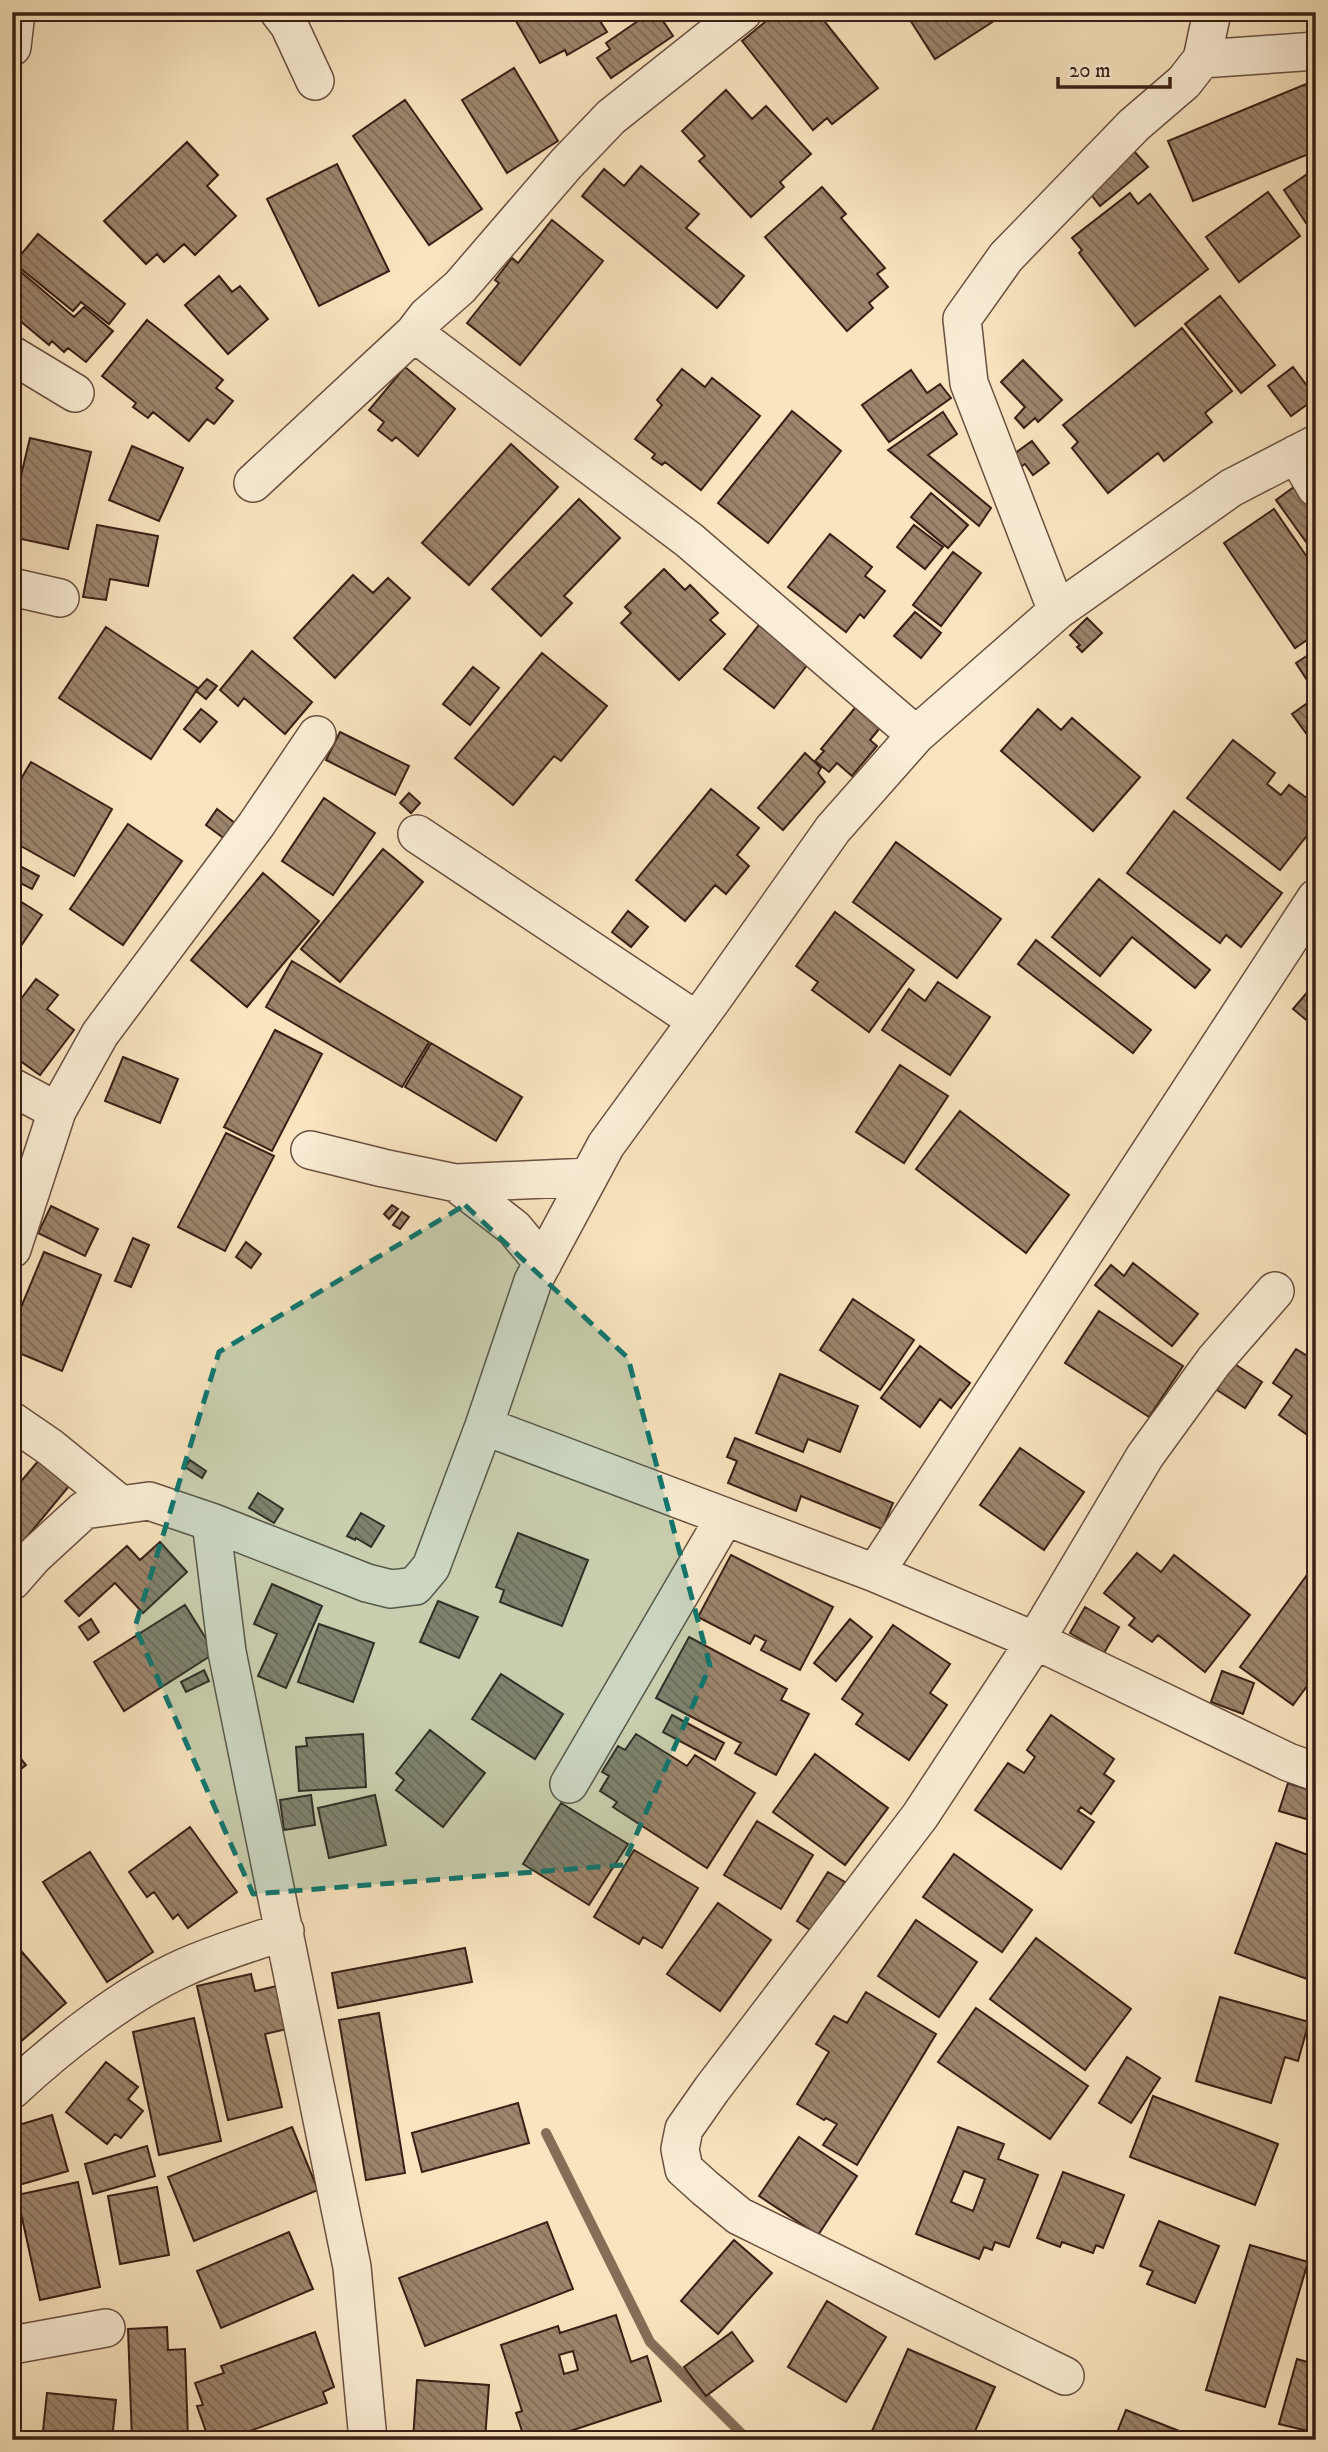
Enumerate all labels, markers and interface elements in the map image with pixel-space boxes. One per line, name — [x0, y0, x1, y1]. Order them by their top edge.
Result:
scale bar — [1058, 46, 1170, 90]
text: 20 m — [1069, 58, 1111, 84]

